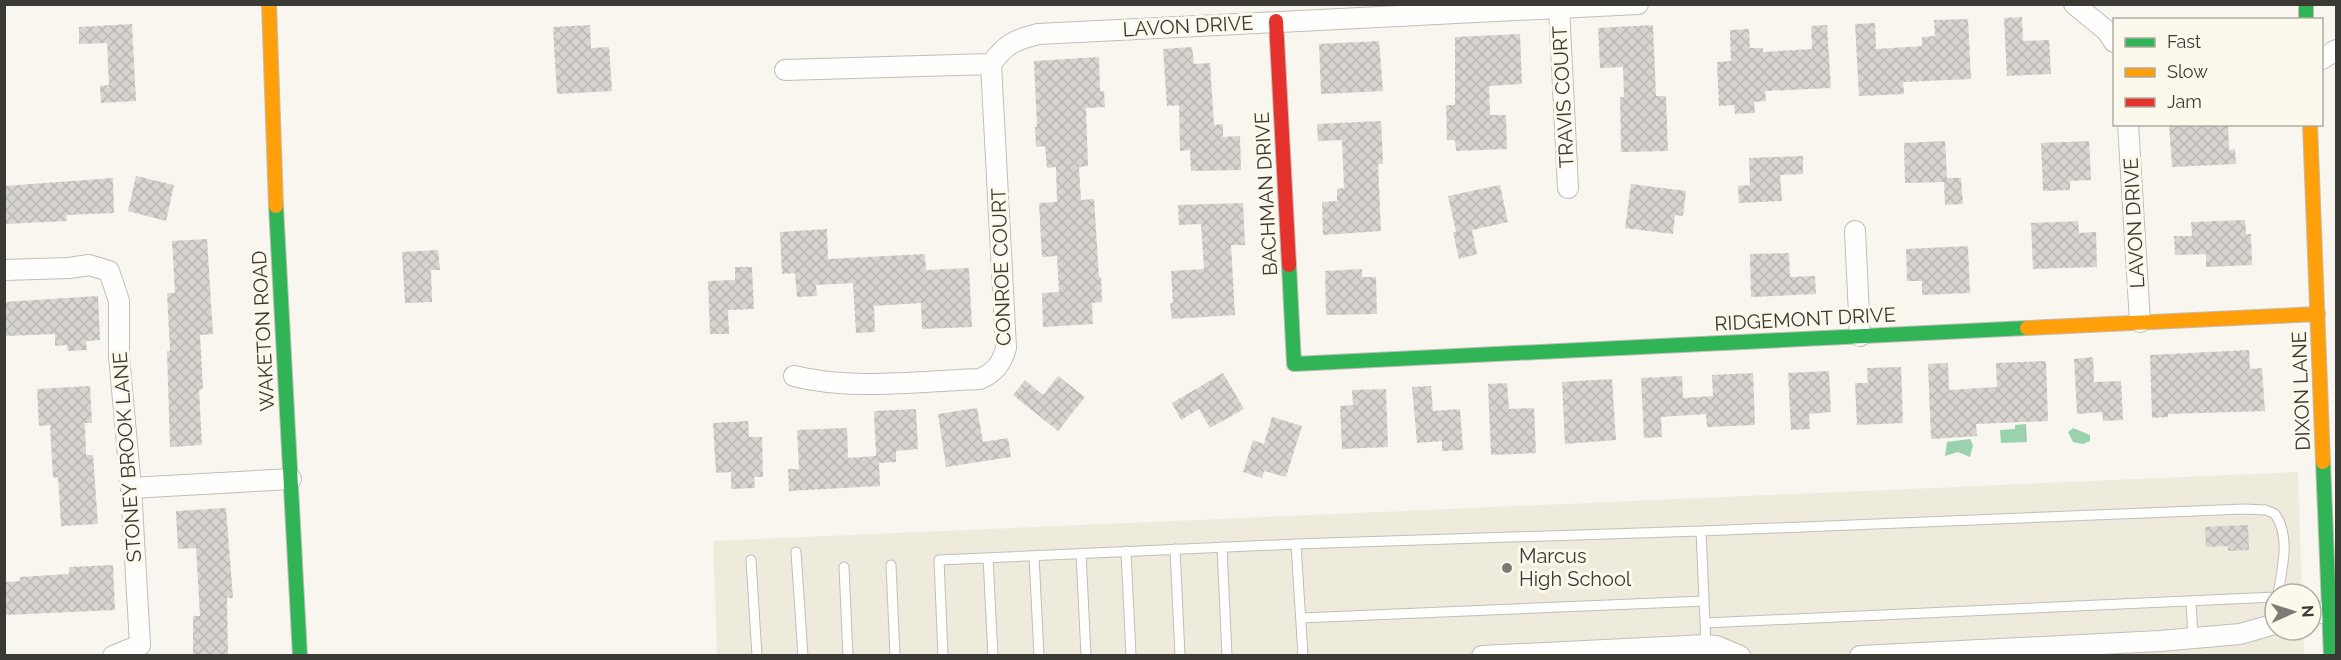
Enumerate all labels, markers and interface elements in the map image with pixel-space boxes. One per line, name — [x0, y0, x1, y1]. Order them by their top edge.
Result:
street label: LAVON DRIVE — [1122, 11, 1254, 41]
legend — [2113, 18, 2323, 126]
street label: TRAVIS COURT — [1547, 25, 1579, 169]
text: Fast — [2167, 31, 2201, 52]
text: Slow — [2167, 61, 2208, 82]
text: Jam — [2167, 91, 2202, 112]
street label: BACHMAN DRIVE — [1250, 111, 1282, 277]
street label: LAVON DRIVE — [2119, 157, 2149, 289]
street label: CONROE COURT — [986, 188, 1016, 346]
street label: WAKETON ROAD — [247, 250, 279, 412]
street label: RIDGEMONT DRIVE — [1714, 302, 1896, 336]
street label: DIXON LANE — [2287, 331, 2315, 451]
street label: STONEY BROOK LANE — [108, 351, 146, 563]
place label: Marcus High School — [1519, 544, 1632, 591]
marker: Marcus High School — [1500, 561, 1514, 575]
north arrow — [2263, 582, 2323, 642]
text: N — [2298, 605, 2317, 618]

